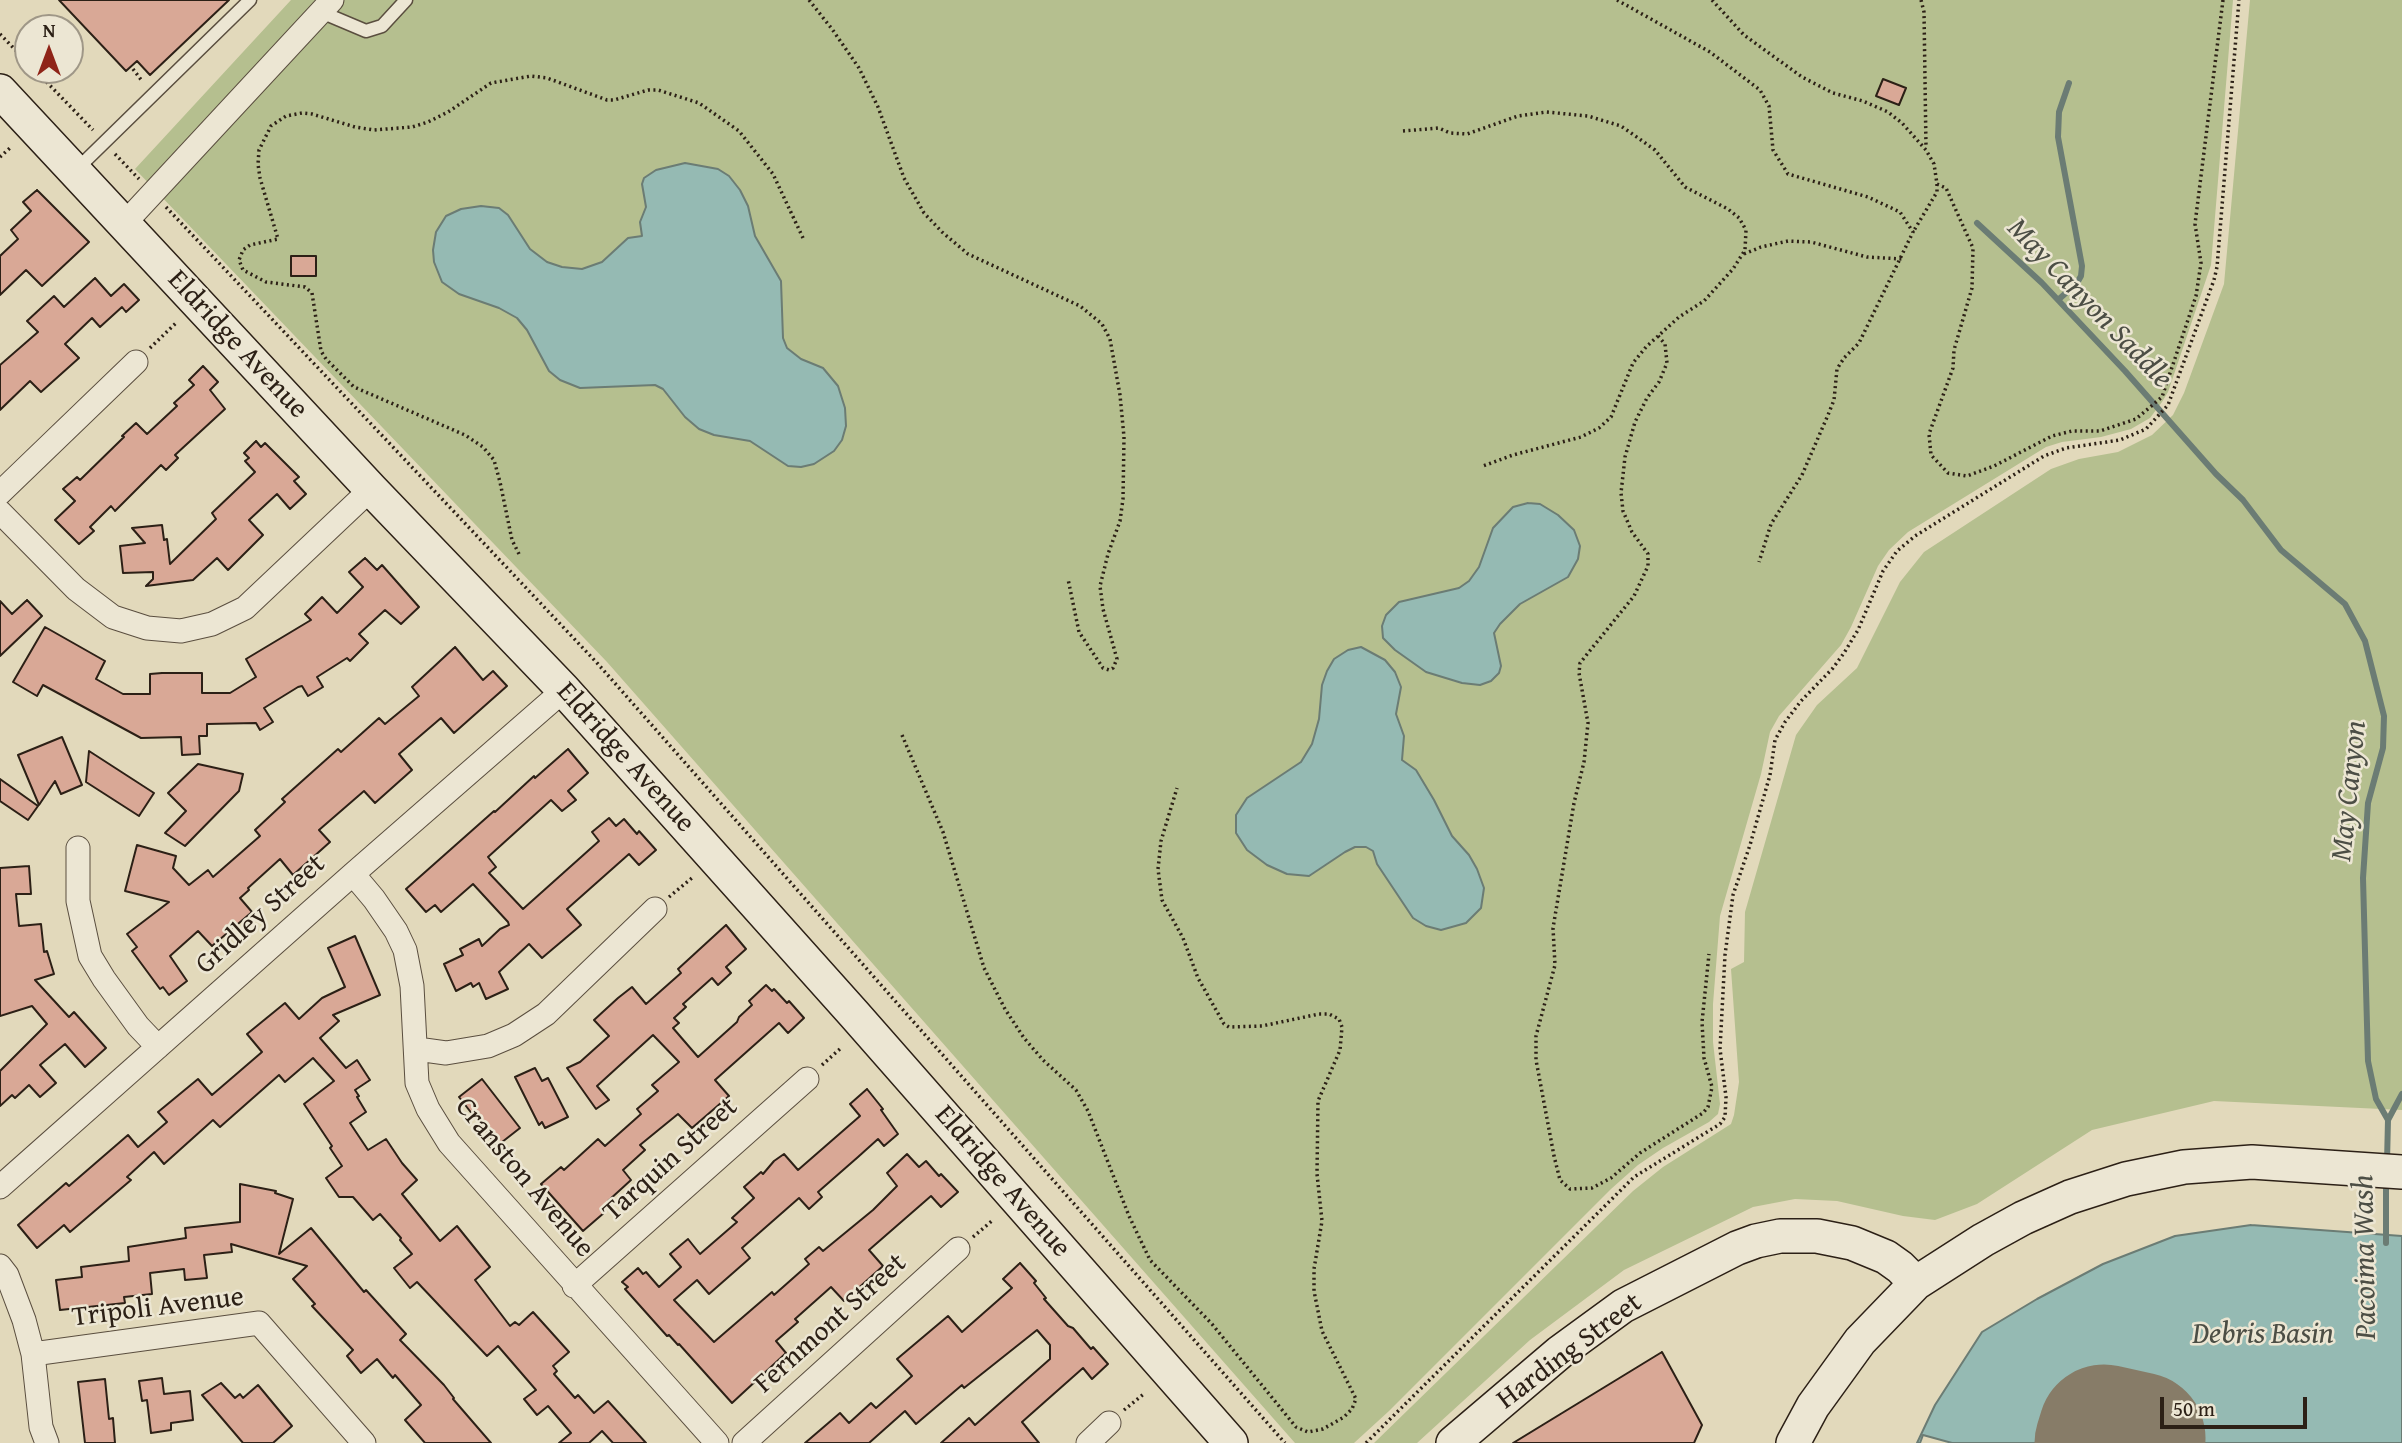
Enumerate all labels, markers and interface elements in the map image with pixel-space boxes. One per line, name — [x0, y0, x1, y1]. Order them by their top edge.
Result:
north arrow — [14, 14, 84, 84]
text: N — [43, 16, 55, 44]
water label: May Canyon Saddle — [1999, 211, 2179, 397]
street label: Eldridge Avenue — [160, 264, 314, 426]
street label: Eldridge Avenue — [549, 676, 701, 840]
water label: May Canyon — [2325, 719, 2375, 863]
street label: Gridley Street — [189, 848, 333, 982]
street label: Cranston Avenue — [447, 1091, 601, 1265]
street label: Tarquin Street — [597, 1091, 745, 1229]
street label: Eldridge Avenue — [927, 1099, 1077, 1265]
water label: Pacoima Wash — [2347, 1174, 2385, 1340]
street label: Fernmont Street — [748, 1247, 914, 1401]
street label: Tripoli Avenue — [70, 1281, 246, 1335]
street label: Harding Street — [1491, 1287, 1649, 1417]
water label: Debris Basin — [2192, 1317, 2334, 1353]
scale bar — [2164, 1384, 2311, 1428]
text: 50 m — [2173, 1393, 2215, 1424]

